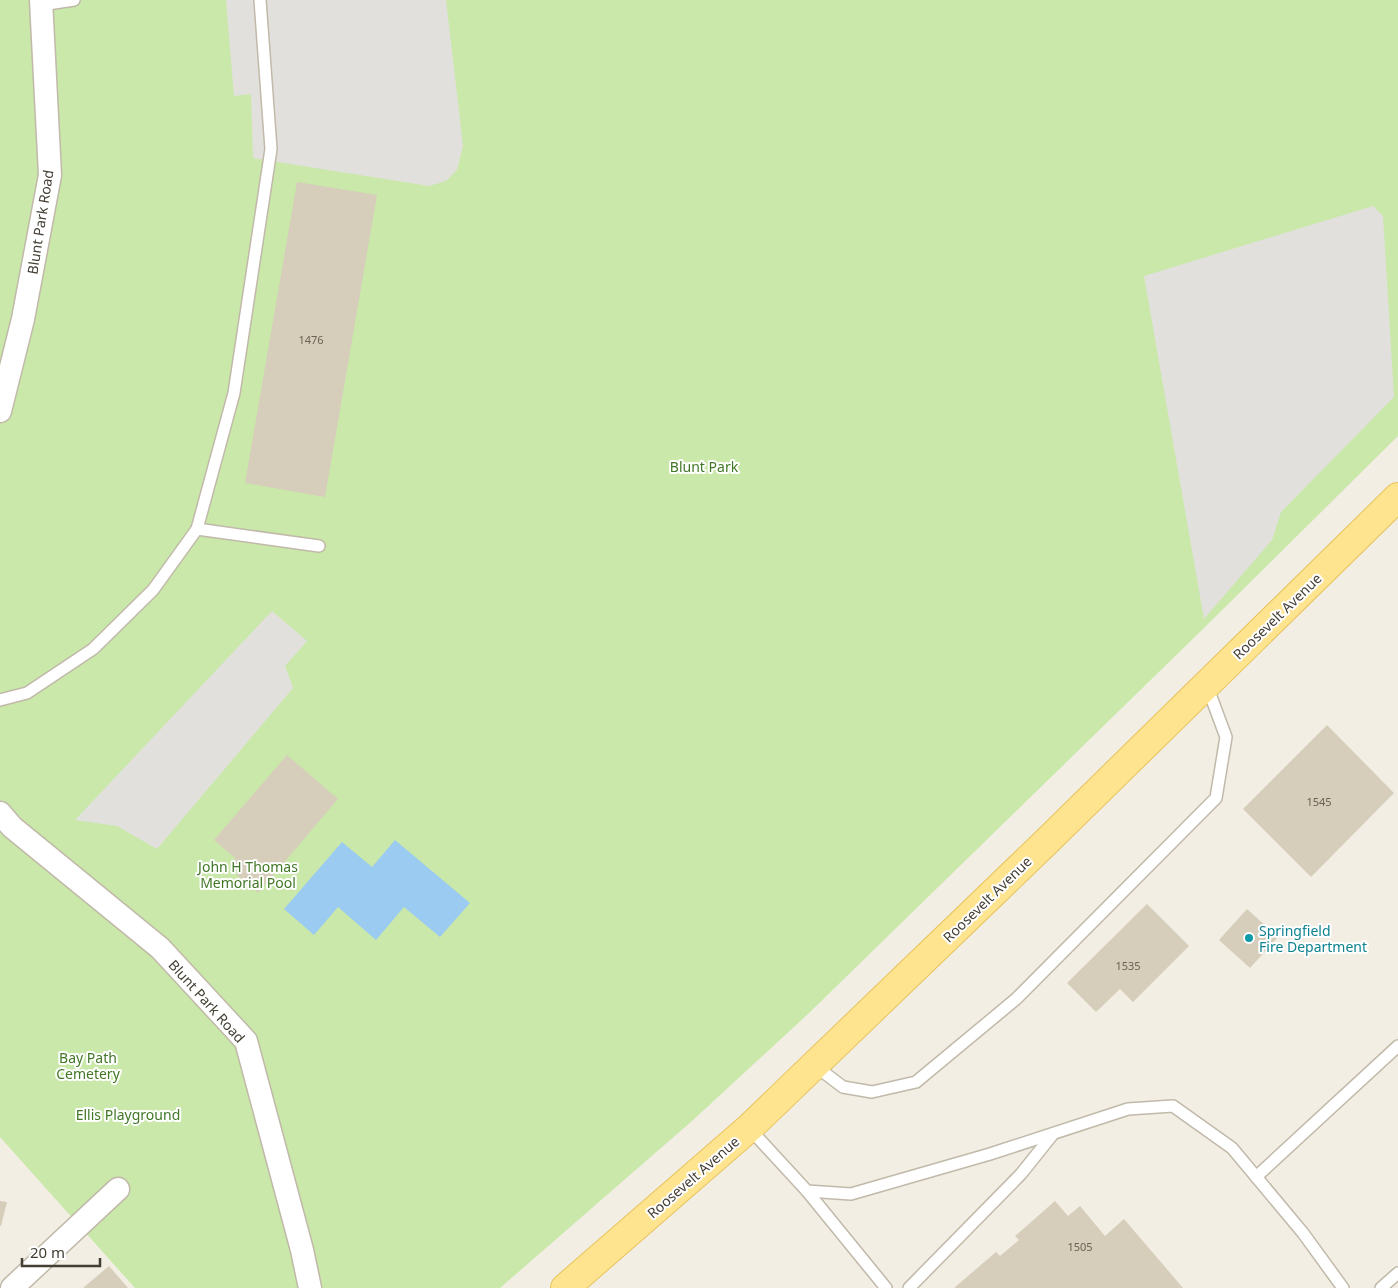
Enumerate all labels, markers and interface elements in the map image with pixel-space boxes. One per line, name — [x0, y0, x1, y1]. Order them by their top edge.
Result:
street label: Blunt Park Road — [22, 168, 58, 276]
house number: 1476 — [298, 332, 324, 347]
park label: Blunt Park — [670, 457, 739, 476]
street label: Roosevelt Avenue — [1229, 569, 1326, 663]
house number: 1545 — [1306, 794, 1332, 809]
street label: Roosevelt Avenue — [939, 852, 1036, 946]
park label: John H Thomas Memorial Pool — [196, 857, 298, 892]
place label: Springfield Fire Department — [1259, 921, 1367, 956]
marker: Springfield Fire Department — [1243, 932, 1255, 944]
street label: Blunt Park Road — [165, 955, 249, 1047]
house number: 1535 — [1115, 958, 1141, 973]
park label: Bay Path Cemetery — [56, 1048, 121, 1083]
park label: Ellis Playground — [76, 1105, 180, 1124]
street label: Roosevelt Avenue — [643, 1132, 743, 1222]
scale bar — [22, 1236, 100, 1268]
house number: 1505 — [1067, 1239, 1093, 1254]
text: 20 m — [30, 1242, 65, 1262]

